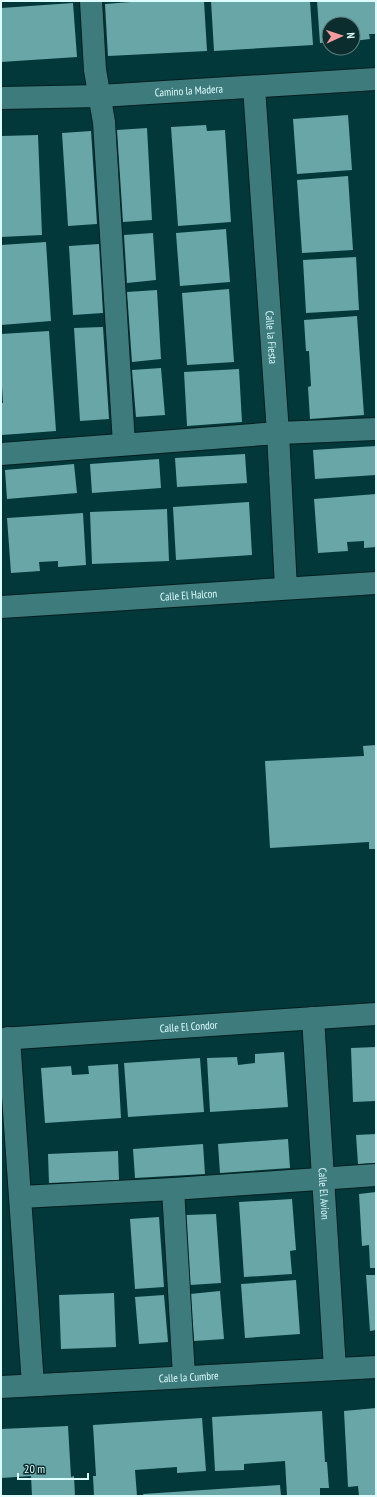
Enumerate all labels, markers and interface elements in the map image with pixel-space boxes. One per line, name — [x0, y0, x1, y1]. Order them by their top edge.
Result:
north arrow — [321, 16, 361, 56]
text: N — [344, 32, 358, 39]
street label: Camino la Madera — [154, 81, 223, 100]
street label: Calle la Fiesta — [263, 310, 280, 364]
street label: Calle El Halcon — [160, 586, 218, 604]
street label: Calle El Condor — [159, 1018, 218, 1035]
street label: Calle El Avion — [315, 1167, 333, 1220]
street label: Calle la Cumbre — [158, 1368, 219, 1386]
scale bar — [18, 1455, 88, 1481]
text: 20 m — [24, 1461, 45, 1476]

